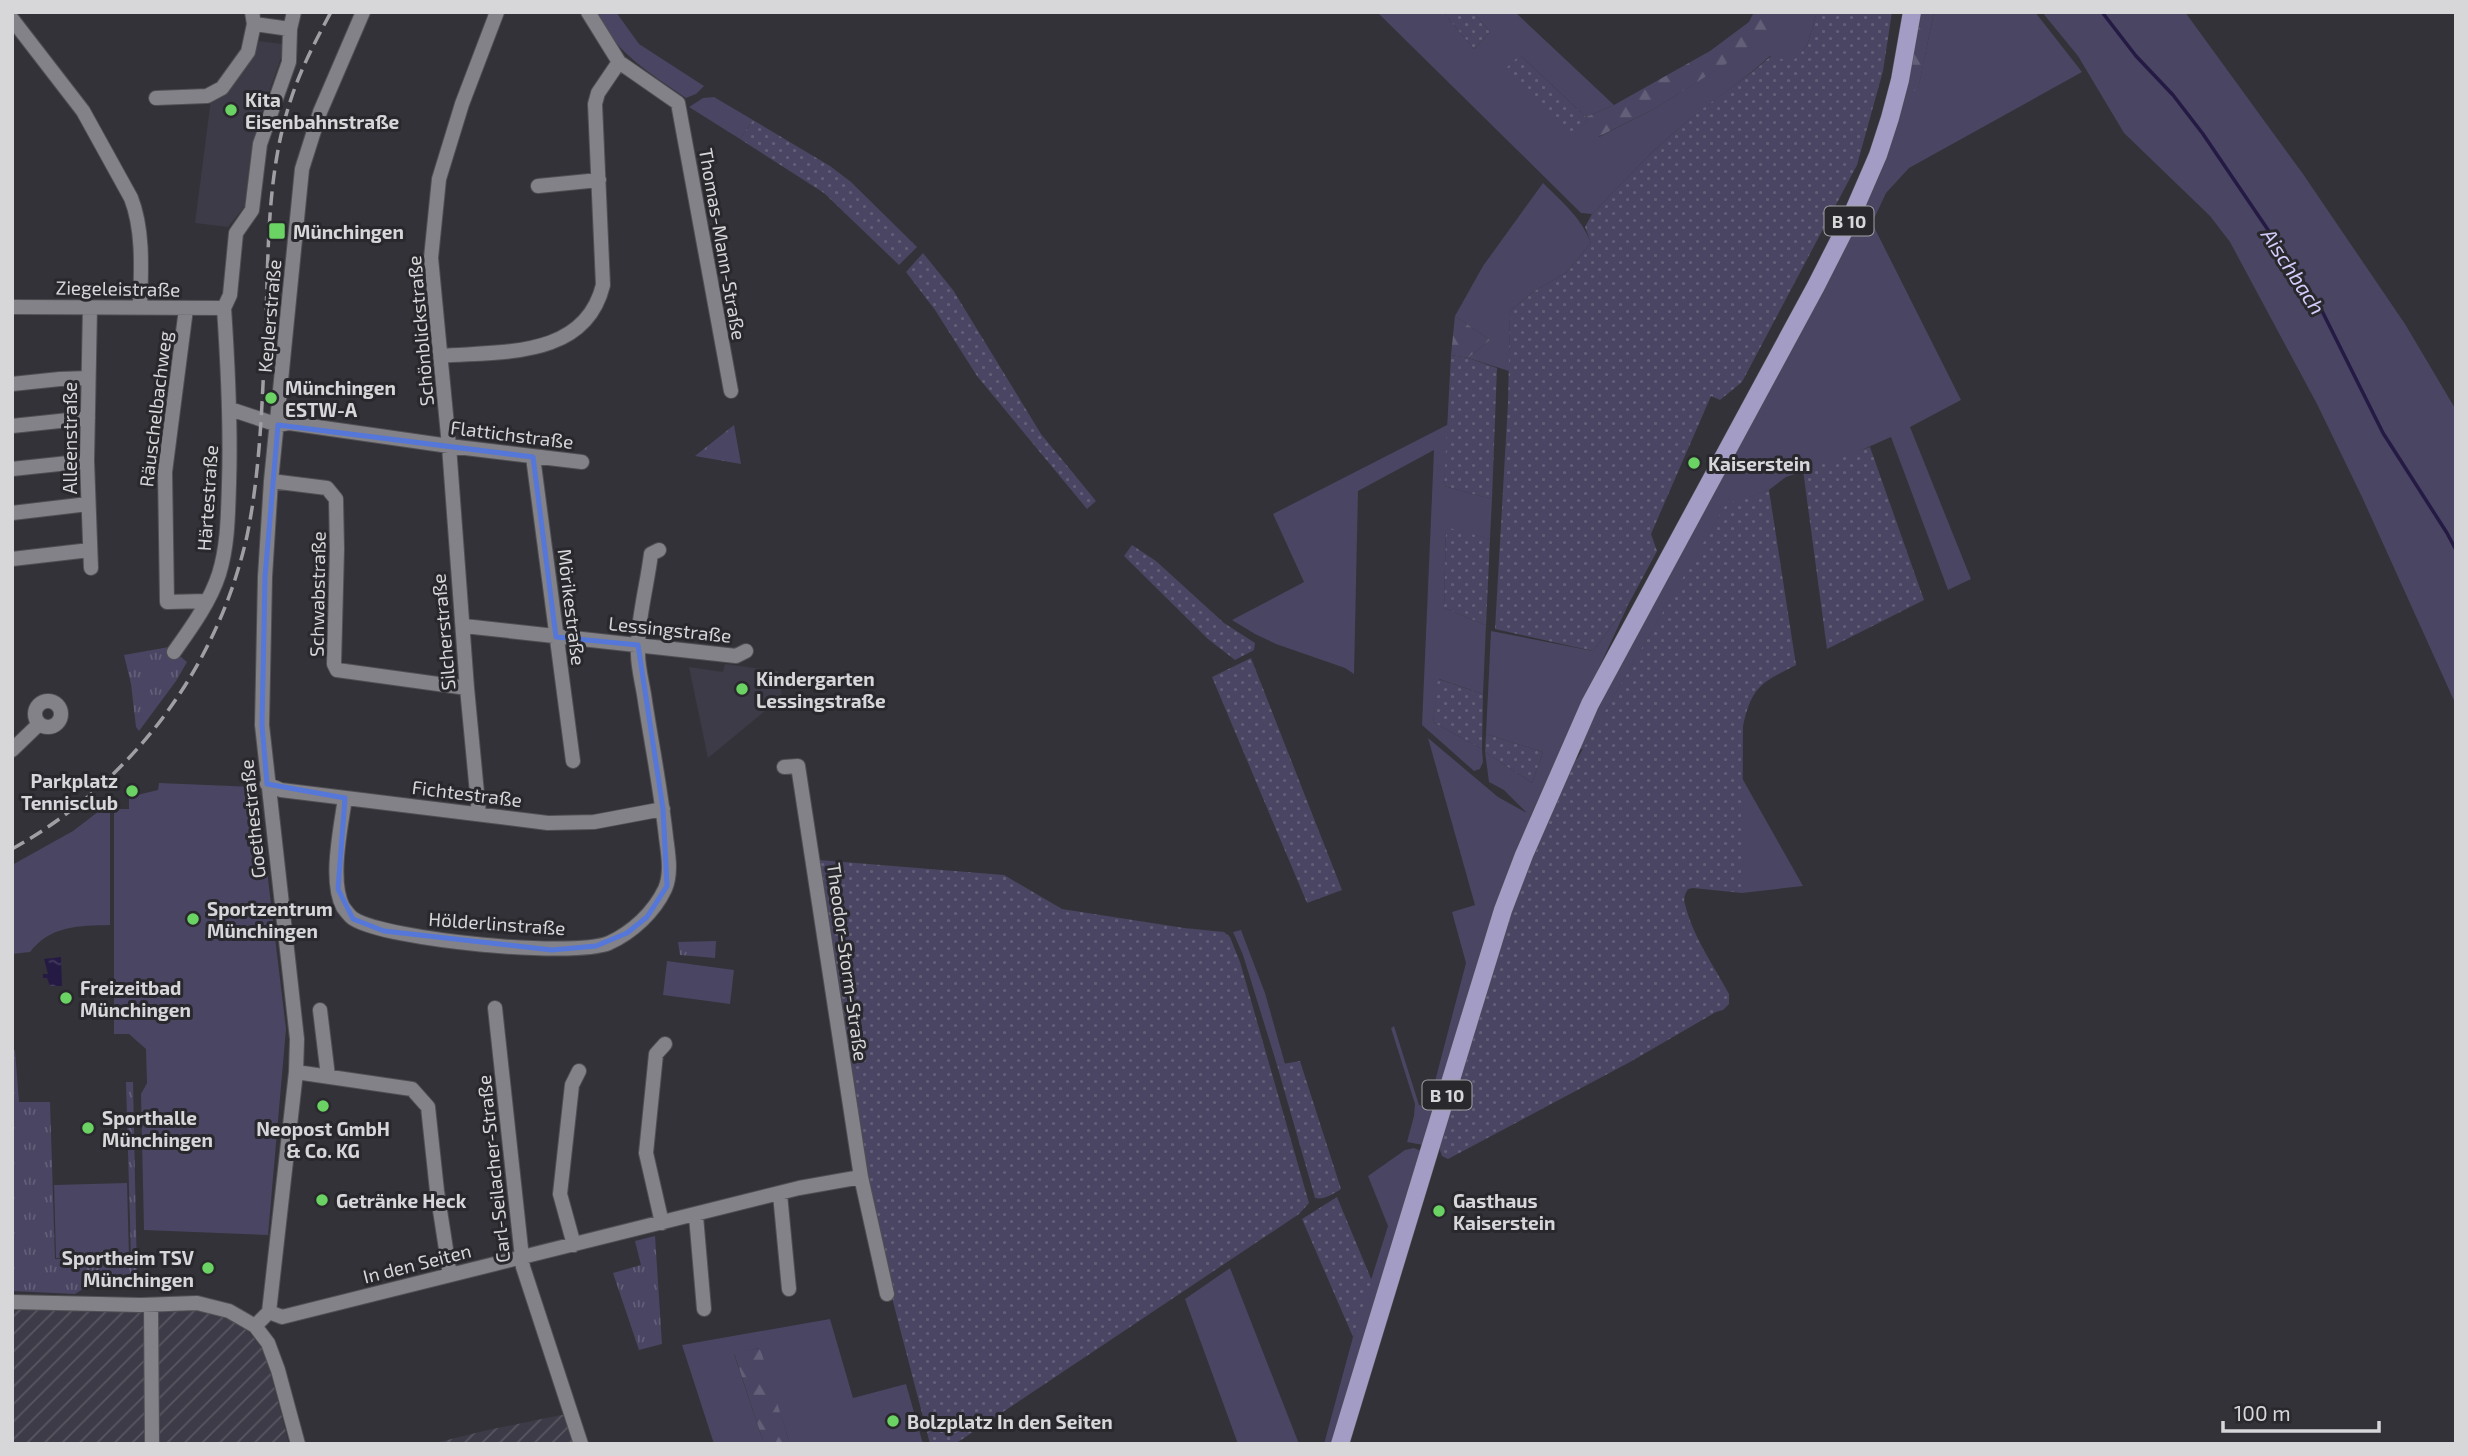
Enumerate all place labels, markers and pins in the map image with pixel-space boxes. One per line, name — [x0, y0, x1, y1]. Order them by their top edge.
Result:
place label: Kita Eisenbahnstraße — [245, 88, 400, 133]
marker: Kita Eisenbahnstraße — [223, 102, 239, 118]
place label: Münchingen — [293, 220, 404, 243]
marker: Münchingen — [267, 221, 287, 241]
place label: Münchingen ESTW-A — [285, 376, 396, 421]
marker: Münchingen ESTW-A — [263, 390, 279, 406]
place label: Kaiserstein — [1708, 452, 1810, 475]
marker: Kaiserstein — [1686, 455, 1702, 471]
place label: Kindergarten Lessingstraße — [756, 667, 886, 712]
marker: Kindergarten Lessingstraße — [734, 681, 750, 697]
place label: Parkplatz Tennisclub — [21, 769, 118, 814]
marker: Parkplatz Tennisclub — [124, 783, 140, 799]
place label: Sportzentrum Münchingen — [207, 897, 333, 942]
marker: Sportzentrum Münchingen — [185, 911, 201, 927]
place label: Freizeitbad Münchingen — [80, 976, 191, 1021]
marker: Freizeitbad Münchingen — [58, 990, 74, 1006]
marker: Neopost GmbH & Co. KG — [315, 1098, 331, 1114]
place label: Sporthalle Münchingen — [102, 1106, 213, 1151]
place label: Neopost GmbH & Co. KG — [256, 1117, 390, 1162]
marker: Sporthalle Münchingen — [80, 1120, 96, 1136]
place label: Getränke Heck — [336, 1189, 467, 1212]
place label: Gasthaus Kaiserstein — [1453, 1189, 1555, 1234]
marker: Getränke Heck — [314, 1192, 330, 1208]
marker: Gasthaus Kaiserstein — [1431, 1203, 1447, 1219]
place label: Sportheim TSV Münchingen — [62, 1246, 195, 1291]
marker: Sportheim TSV Münchingen — [200, 1260, 216, 1276]
place label: Bolzplatz In den Seiten — [907, 1410, 1113, 1433]
marker: Bolzplatz In den Seiten — [885, 1413, 901, 1429]

